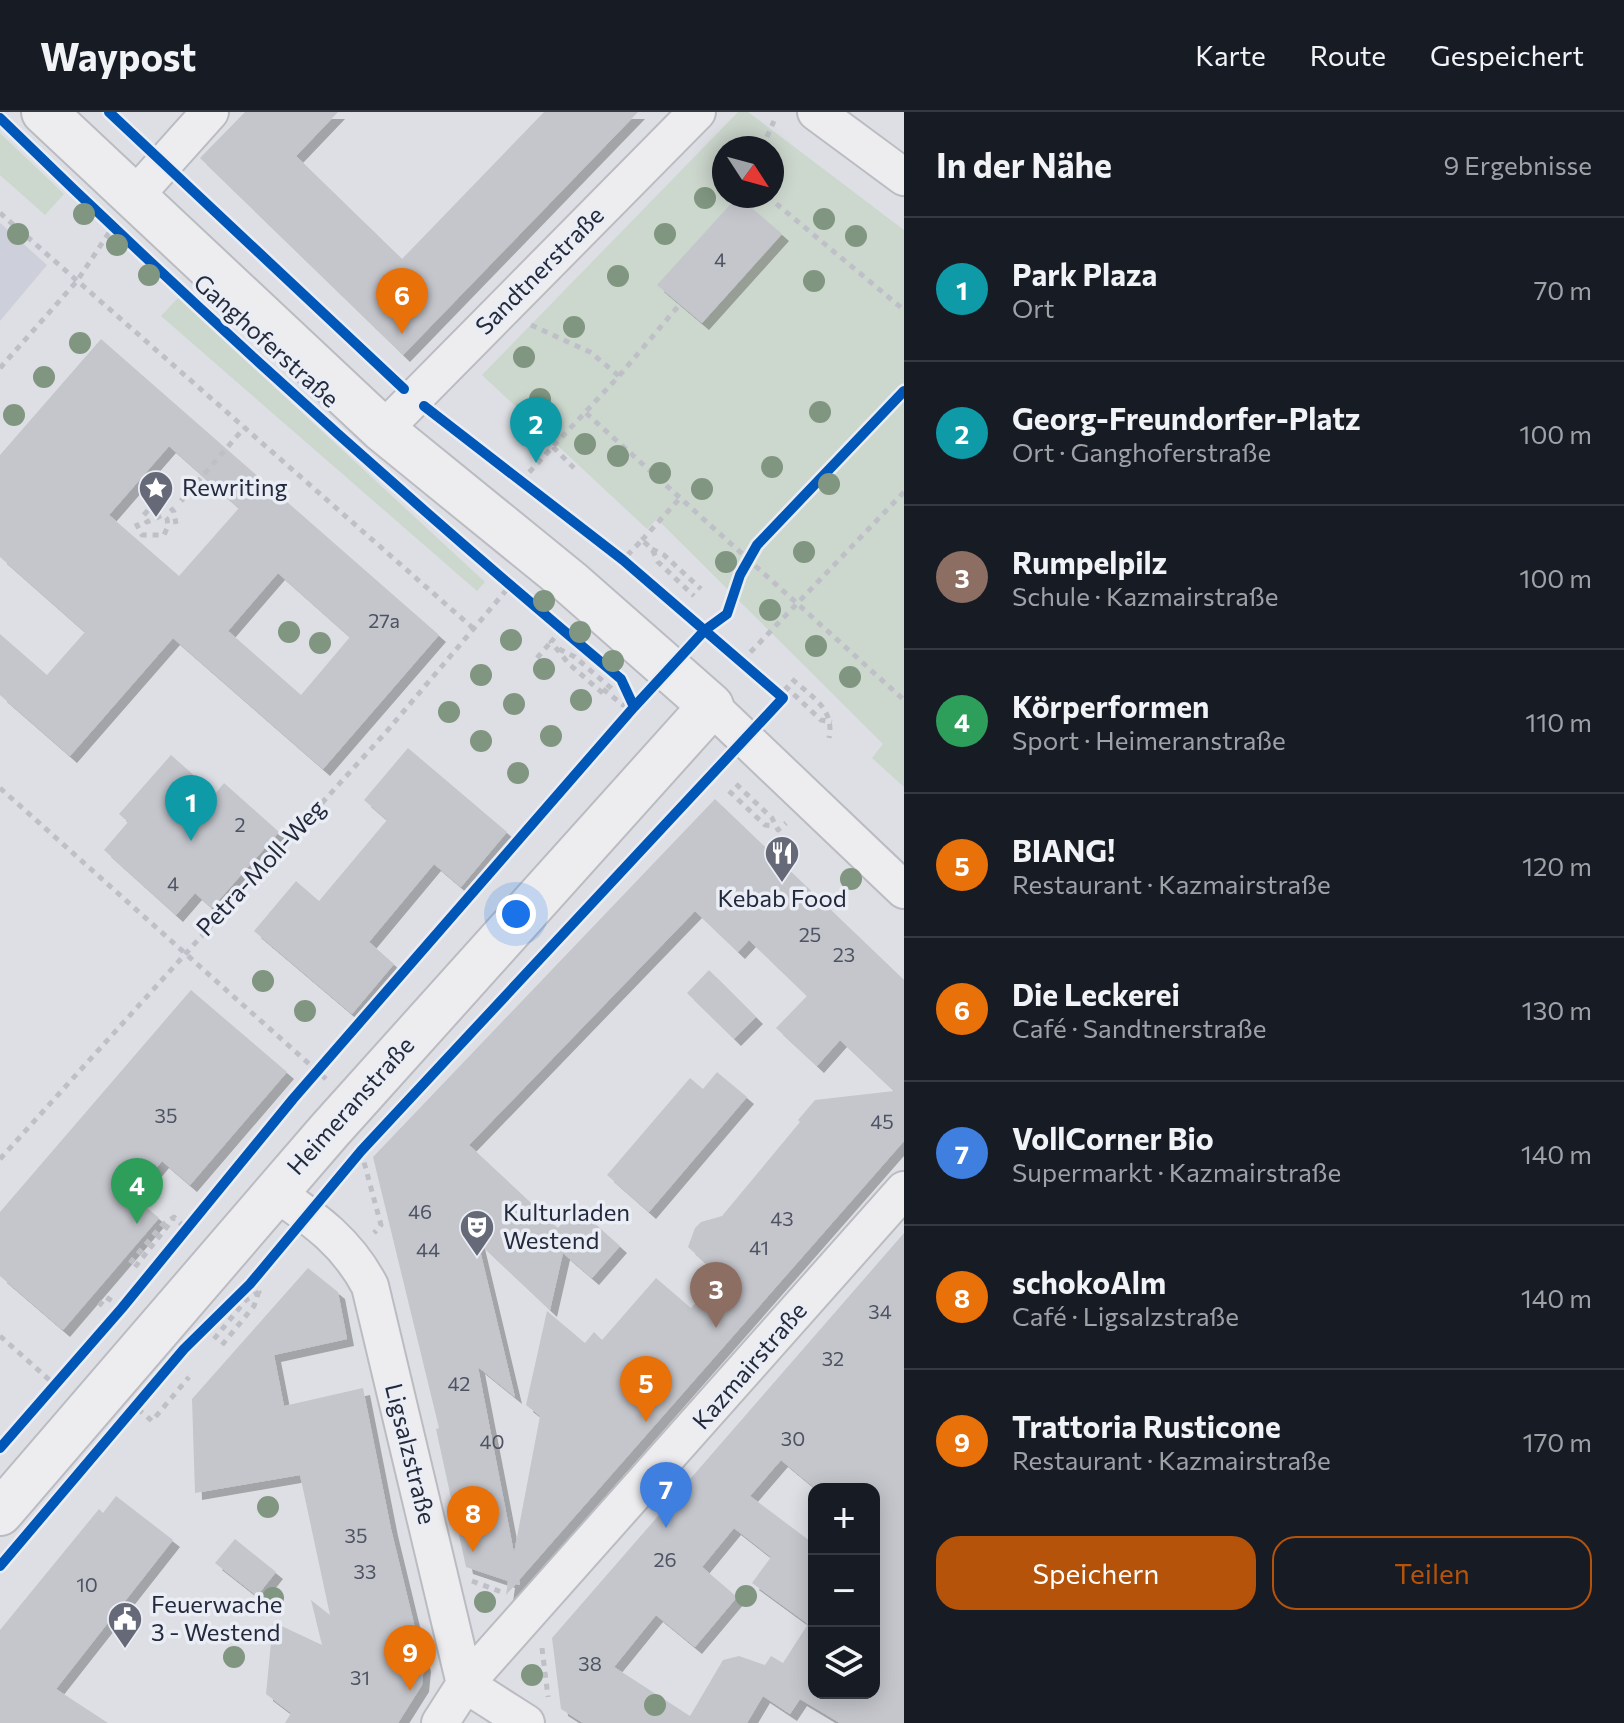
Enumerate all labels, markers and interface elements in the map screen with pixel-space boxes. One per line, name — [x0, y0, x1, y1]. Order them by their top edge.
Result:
text: Waypost — [40, 32, 196, 79]
text: Karte — [1195, 38, 1266, 72]
text: Route — [1310, 38, 1386, 72]
text: Gespeichert — [1430, 38, 1584, 72]
north arrow — [712, 136, 784, 208]
text: In der Nähe — [936, 143, 1112, 185]
text: 9 Ergebnisse — [1444, 149, 1592, 180]
street label: Sandtnerstraße — [469, 200, 609, 340]
house number: 4 — [714, 247, 726, 271]
text: Park Plaza — [1012, 255, 1157, 292]
street label: Ganghoferstraße — [188, 267, 346, 413]
pin: 6 — [376, 268, 428, 334]
text: 1 — [956, 274, 968, 305]
text: 70 m — [1534, 274, 1592, 305]
text: Ort — [1012, 292, 1054, 323]
pin: 2 — [510, 397, 562, 463]
text: Georg-Freundorfer-Platz — [1012, 399, 1360, 436]
text: 2 — [955, 418, 969, 449]
text: 100 m — [1519, 418, 1592, 449]
text: Ort · Ganghoferstraße — [1012, 436, 1271, 467]
place icon: Rewriting — [137, 469, 175, 519]
place label: Rewriting — [182, 472, 287, 501]
text: Rumpelpilz — [1012, 543, 1167, 580]
text: 3 — [954, 562, 970, 593]
text: 100 m — [1519, 562, 1592, 593]
text: Schule · Kazmairstraße — [1012, 580, 1278, 611]
house number: 27a — [368, 608, 400, 632]
text: Körperformen — [1012, 687, 1209, 724]
text: 4 — [954, 706, 970, 737]
text: 110 m — [1525, 706, 1592, 737]
text: Sport · Heimeranstraße — [1012, 724, 1286, 755]
pin: 1 — [165, 775, 217, 841]
street label: Petra-Moll-Weg — [189, 793, 330, 941]
house number: 2 — [234, 812, 246, 836]
text: BIANG! — [1012, 831, 1115, 868]
restaurant icon: Kebab Food — [763, 834, 801, 884]
text: 5 — [954, 850, 970, 881]
text: 120 m — [1522, 850, 1592, 881]
text: Restaurant · Kazmairstraße — [1012, 868, 1331, 899]
house number: 4 — [167, 871, 179, 895]
place label: Kebab Food — [717, 883, 847, 912]
your location — [496, 894, 536, 934]
house number: 25 — [799, 922, 821, 946]
house number: 23 — [833, 942, 855, 966]
text: Die Leckerei — [1012, 975, 1180, 1012]
text: 6 — [954, 994, 970, 1025]
text: 130 m — [1521, 994, 1592, 1025]
text: Café · Sandtnerstraße — [1012, 1012, 1266, 1043]
street label: Heimeranstraße — [280, 1030, 420, 1180]
house number: 35 — [155, 1103, 177, 1127]
house number: 45 — [870, 1109, 894, 1133]
text: VollCorner Bio — [1012, 1119, 1214, 1156]
text: 7 — [955, 1138, 969, 1169]
text: 140 m — [1521, 1138, 1592, 1169]
text: Supermarkt · Kazmairstraße — [1012, 1156, 1341, 1187]
pin: 4 — [111, 1158, 163, 1224]
place label: Kulturladen Westend — [503, 1197, 630, 1254]
house number: 46 — [408, 1199, 432, 1223]
house number: 43 — [770, 1206, 794, 1230]
theatre icon: Kulturladen Westend — [458, 1208, 496, 1258]
house number: 41 — [749, 1235, 769, 1259]
house number: 44 — [416, 1237, 440, 1261]
pin: 3 — [690, 1262, 742, 1328]
text: schokoAlm — [1012, 1263, 1166, 1300]
text: 8 — [954, 1282, 970, 1313]
text: 140 m — [1521, 1282, 1592, 1313]
street label: Kazmairstraße — [686, 1295, 812, 1435]
house number: 34 — [868, 1299, 892, 1323]
text: Café · Ligsalzstraße — [1012, 1300, 1239, 1331]
house number: 32 — [822, 1346, 844, 1370]
pin: 5 — [620, 1356, 672, 1422]
house number: 42 — [448, 1371, 470, 1395]
street label: Ligsalzstraße — [380, 1380, 443, 1527]
text: Trattoria Rusticone — [1012, 1407, 1281, 1444]
house number: 30 — [781, 1426, 805, 1450]
text: 9 — [954, 1426, 970, 1457]
text: 170 m — [1523, 1426, 1592, 1457]
house number: 40 — [479, 1429, 505, 1453]
text: Restaurant · Kazmairstraße — [1012, 1444, 1331, 1475]
pin: 7 — [640, 1462, 692, 1528]
map controls — [808, 1483, 880, 1699]
button: + — [808, 1483, 880, 1555]
pin: 8 — [447, 1486, 499, 1552]
house number: 35 — [345, 1523, 367, 1547]
button: Speichern — [936, 1536, 1256, 1610]
button: Teilen — [1272, 1536, 1592, 1610]
house number: 26 — [653, 1547, 677, 1571]
button: − — [808, 1555, 880, 1627]
house number: 33 — [354, 1559, 376, 1583]
house number: 10 — [76, 1572, 98, 1596]
place label: Feuerwache 3 - Westend — [151, 1589, 282, 1646]
public building icon: Feuerwache 3 - Westend — [106, 1600, 144, 1650]
pin: 9 — [384, 1625, 436, 1691]
button: layers — [808, 1627, 880, 1699]
house number: 38 — [578, 1651, 602, 1675]
house number: 31 — [350, 1665, 370, 1689]

